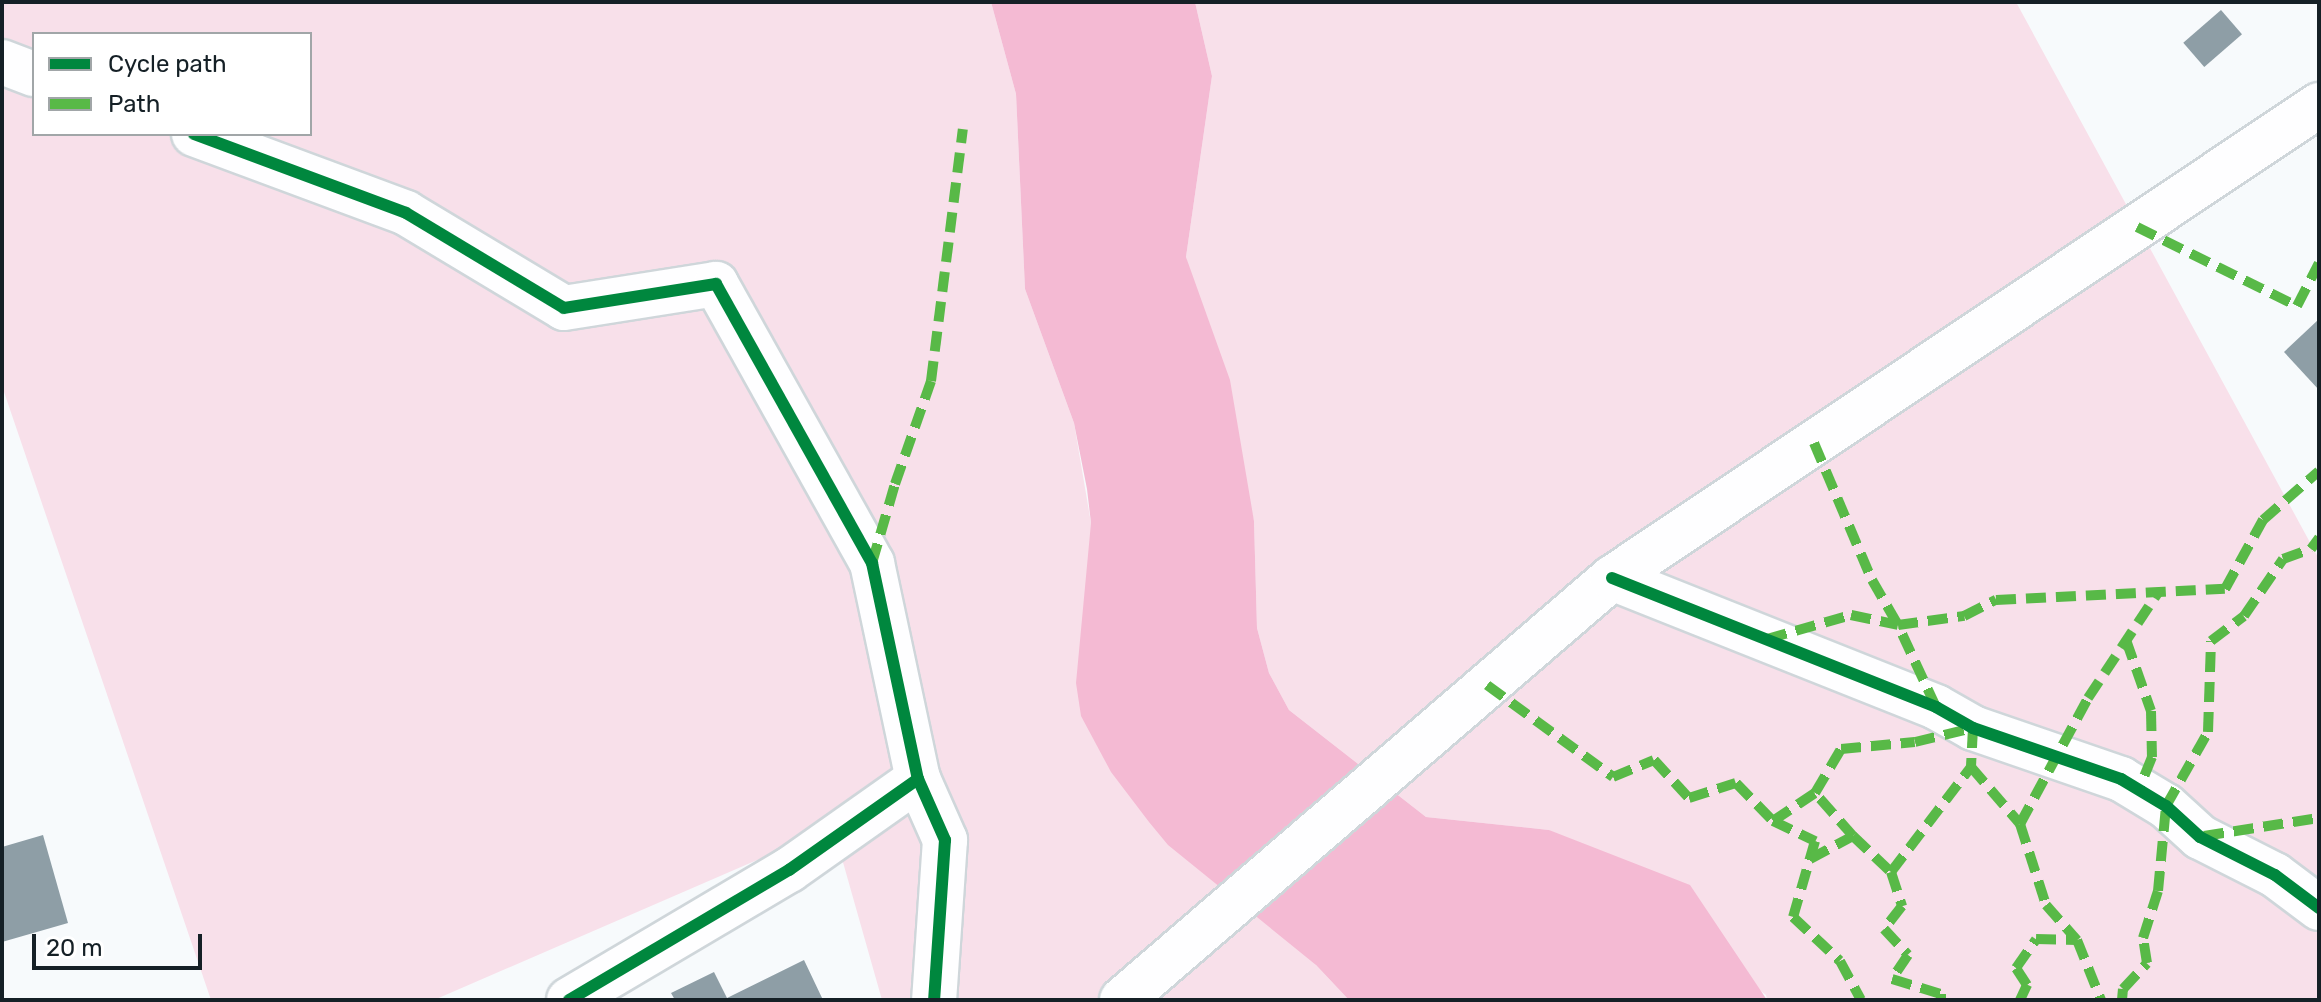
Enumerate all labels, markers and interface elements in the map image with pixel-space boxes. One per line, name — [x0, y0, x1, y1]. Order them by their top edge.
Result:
legend — [32, 32, 312, 136]
text: Cycle path — [108, 50, 227, 78]
text: Path — [108, 90, 160, 118]
scale bar — [36, 918, 206, 968]
text: 20 m — [46, 934, 103, 962]

